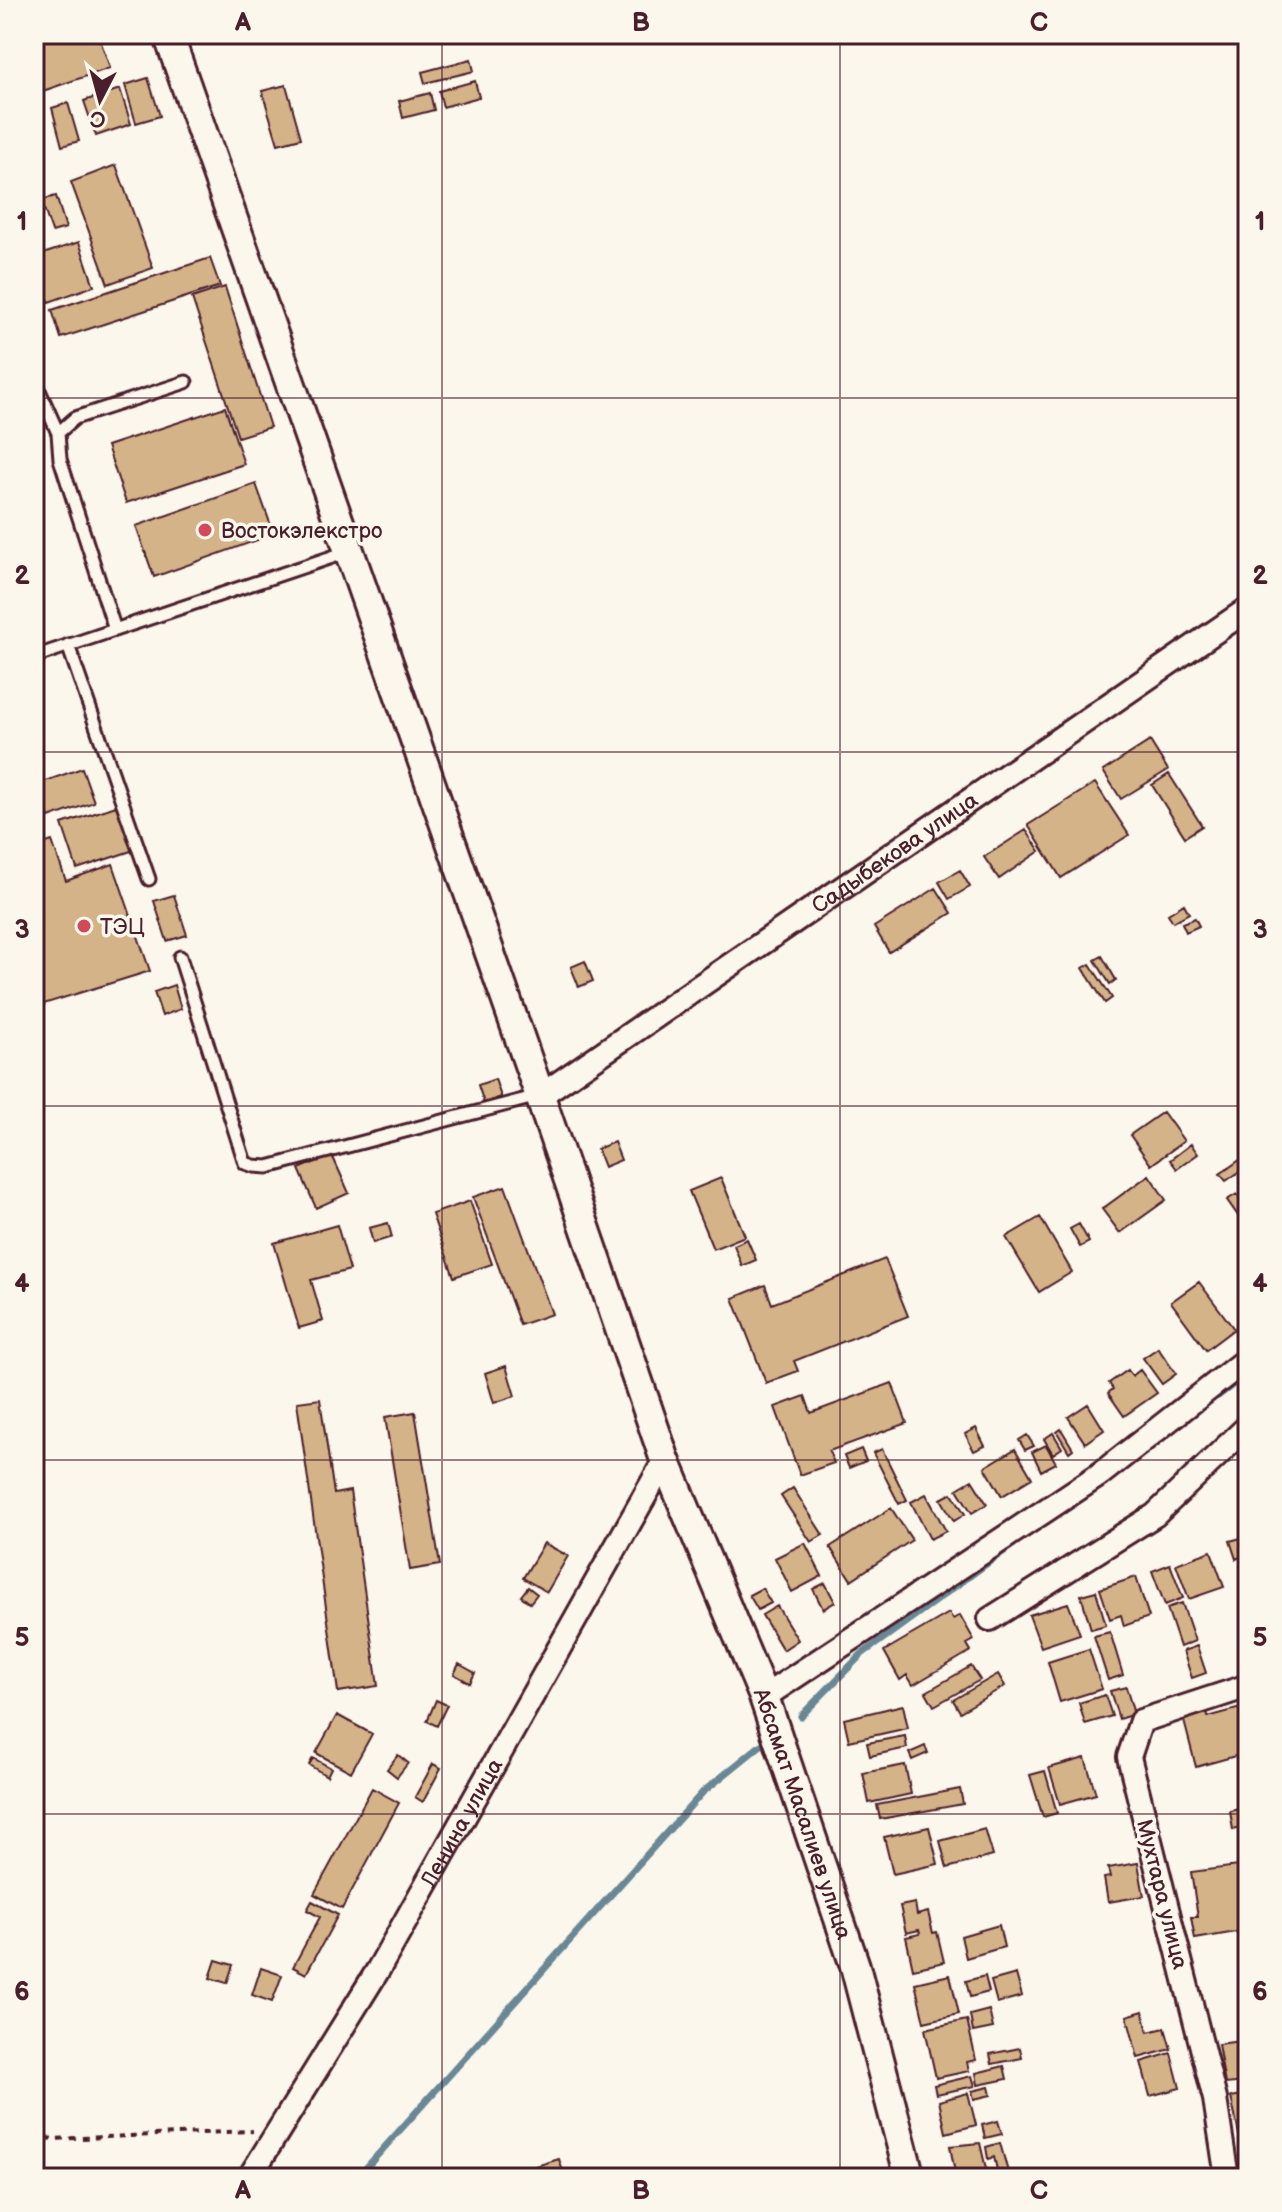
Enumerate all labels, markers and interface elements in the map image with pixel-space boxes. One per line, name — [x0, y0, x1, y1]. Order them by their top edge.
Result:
text: A — [234, 8, 251, 39]
text: B — [632, 8, 650, 39]
text: C — [1030, 8, 1048, 39]
north arrow — [60, 60, 140, 140]
text: С — [89, 104, 107, 133]
text: 1 — [17, 207, 27, 238]
text: 1 — [1255, 207, 1265, 238]
place label: Востокэлекстро — [221, 518, 382, 545]
marker: Востокэлекстро — [196, 521, 214, 539]
text: 2 — [14, 561, 30, 592]
text: 2 — [1252, 561, 1268, 592]
street label: Садыбекова улица — [807, 787, 983, 920]
place label: ТЭЦ — [100, 914, 145, 941]
text: 3 — [14, 915, 30, 946]
text: 3 — [1252, 915, 1268, 946]
marker: ТЭЦ — [75, 917, 93, 935]
text: 4 — [14, 1269, 30, 1300]
text: 4 — [1252, 1269, 1268, 1300]
text: 5 — [14, 1623, 30, 1654]
text: 5 — [1252, 1623, 1268, 1654]
street label: Абсамат Масалиев улица — [746, 1683, 857, 1943]
street label: Ленина улица — [415, 1754, 509, 1893]
street label: Мухтара улица — [1130, 1817, 1193, 1972]
text: 6 — [14, 1977, 30, 2008]
text: 6 — [1252, 1977, 1268, 2008]
text: A — [234, 2176, 251, 2207]
text: B — [632, 2176, 650, 2207]
text: C — [1030, 2176, 1048, 2207]

